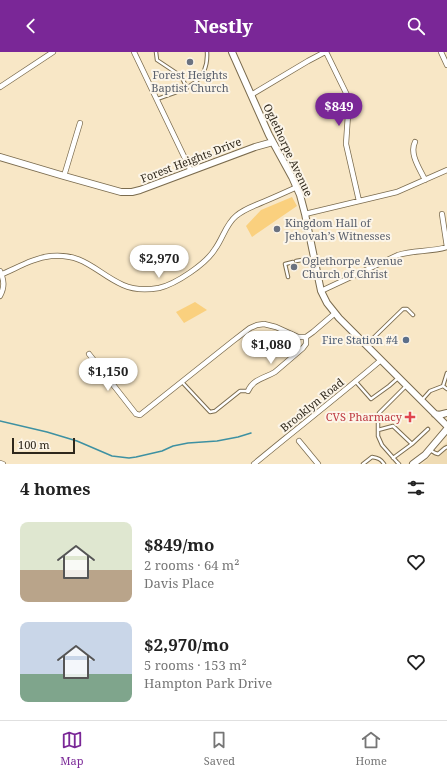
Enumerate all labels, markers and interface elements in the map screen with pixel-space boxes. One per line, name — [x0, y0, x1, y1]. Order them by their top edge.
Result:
text: Nestly — [194, 14, 253, 38]
icon: back — [20, 15, 42, 37]
icon: search — [405, 15, 427, 37]
marker: Forest Heights Baptist Church — [185, 57, 195, 67]
place label: Forest Heights Baptist Church — [151, 67, 229, 95]
pin: $849 — [315, 93, 363, 127]
text: $849 — [324, 97, 354, 115]
street label: Oglethorpe Avenue — [260, 101, 317, 199]
street label: Forest Heights Drive — [138, 133, 243, 186]
place label: Kingdom Hall of Jehovah’s Witnesses — [284, 215, 390, 243]
marker: Kingdom Hall of Jehovah’s Witnesses — [272, 224, 282, 234]
pin: $2,970 — [126, 245, 192, 279]
text: $2,970 — [139, 249, 179, 267]
place label: Oglethorpe Avenue Church of Christ — [302, 253, 403, 281]
marker: Oglethorpe Avenue Church of Christ — [289, 262, 299, 272]
pin: $1,080 — [238, 331, 304, 365]
place label: Fire Station #4 — [322, 332, 398, 347]
text: $1,080 — [251, 335, 291, 353]
marker: Fire Station #4 — [401, 335, 411, 345]
pin: $1,150 — [75, 358, 141, 392]
text: $1,150 — [88, 362, 128, 380]
street label: Brooklyn Road — [277, 374, 347, 435]
place label: CVS Pharmacy — [326, 409, 403, 424]
marker: CVS Pharmacy — [405, 412, 415, 422]
scale bar — [12, 436, 75, 455]
text: 100 m — [18, 437, 50, 452]
text: 4 homes — [20, 477, 90, 500]
icon: filters — [405, 477, 427, 499]
text: $849/mo — [144, 533, 215, 556]
icon: home — [52, 538, 100, 586]
icon: heart — [405, 551, 427, 573]
text: 2 rooms · 64 m² — [144, 556, 239, 574]
text: Davis Place — [144, 574, 214, 592]
text: $2,970/mo — [144, 633, 229, 656]
icon: home — [52, 638, 100, 686]
icon: heart — [405, 651, 427, 673]
text: 5 rooms · 153 m² — [144, 656, 247, 674]
text: Hampton Park Drive — [144, 674, 272, 692]
tab: Map — [60, 729, 83, 768]
tab: Saved — [204, 729, 235, 768]
tab: Home — [355, 729, 387, 768]

